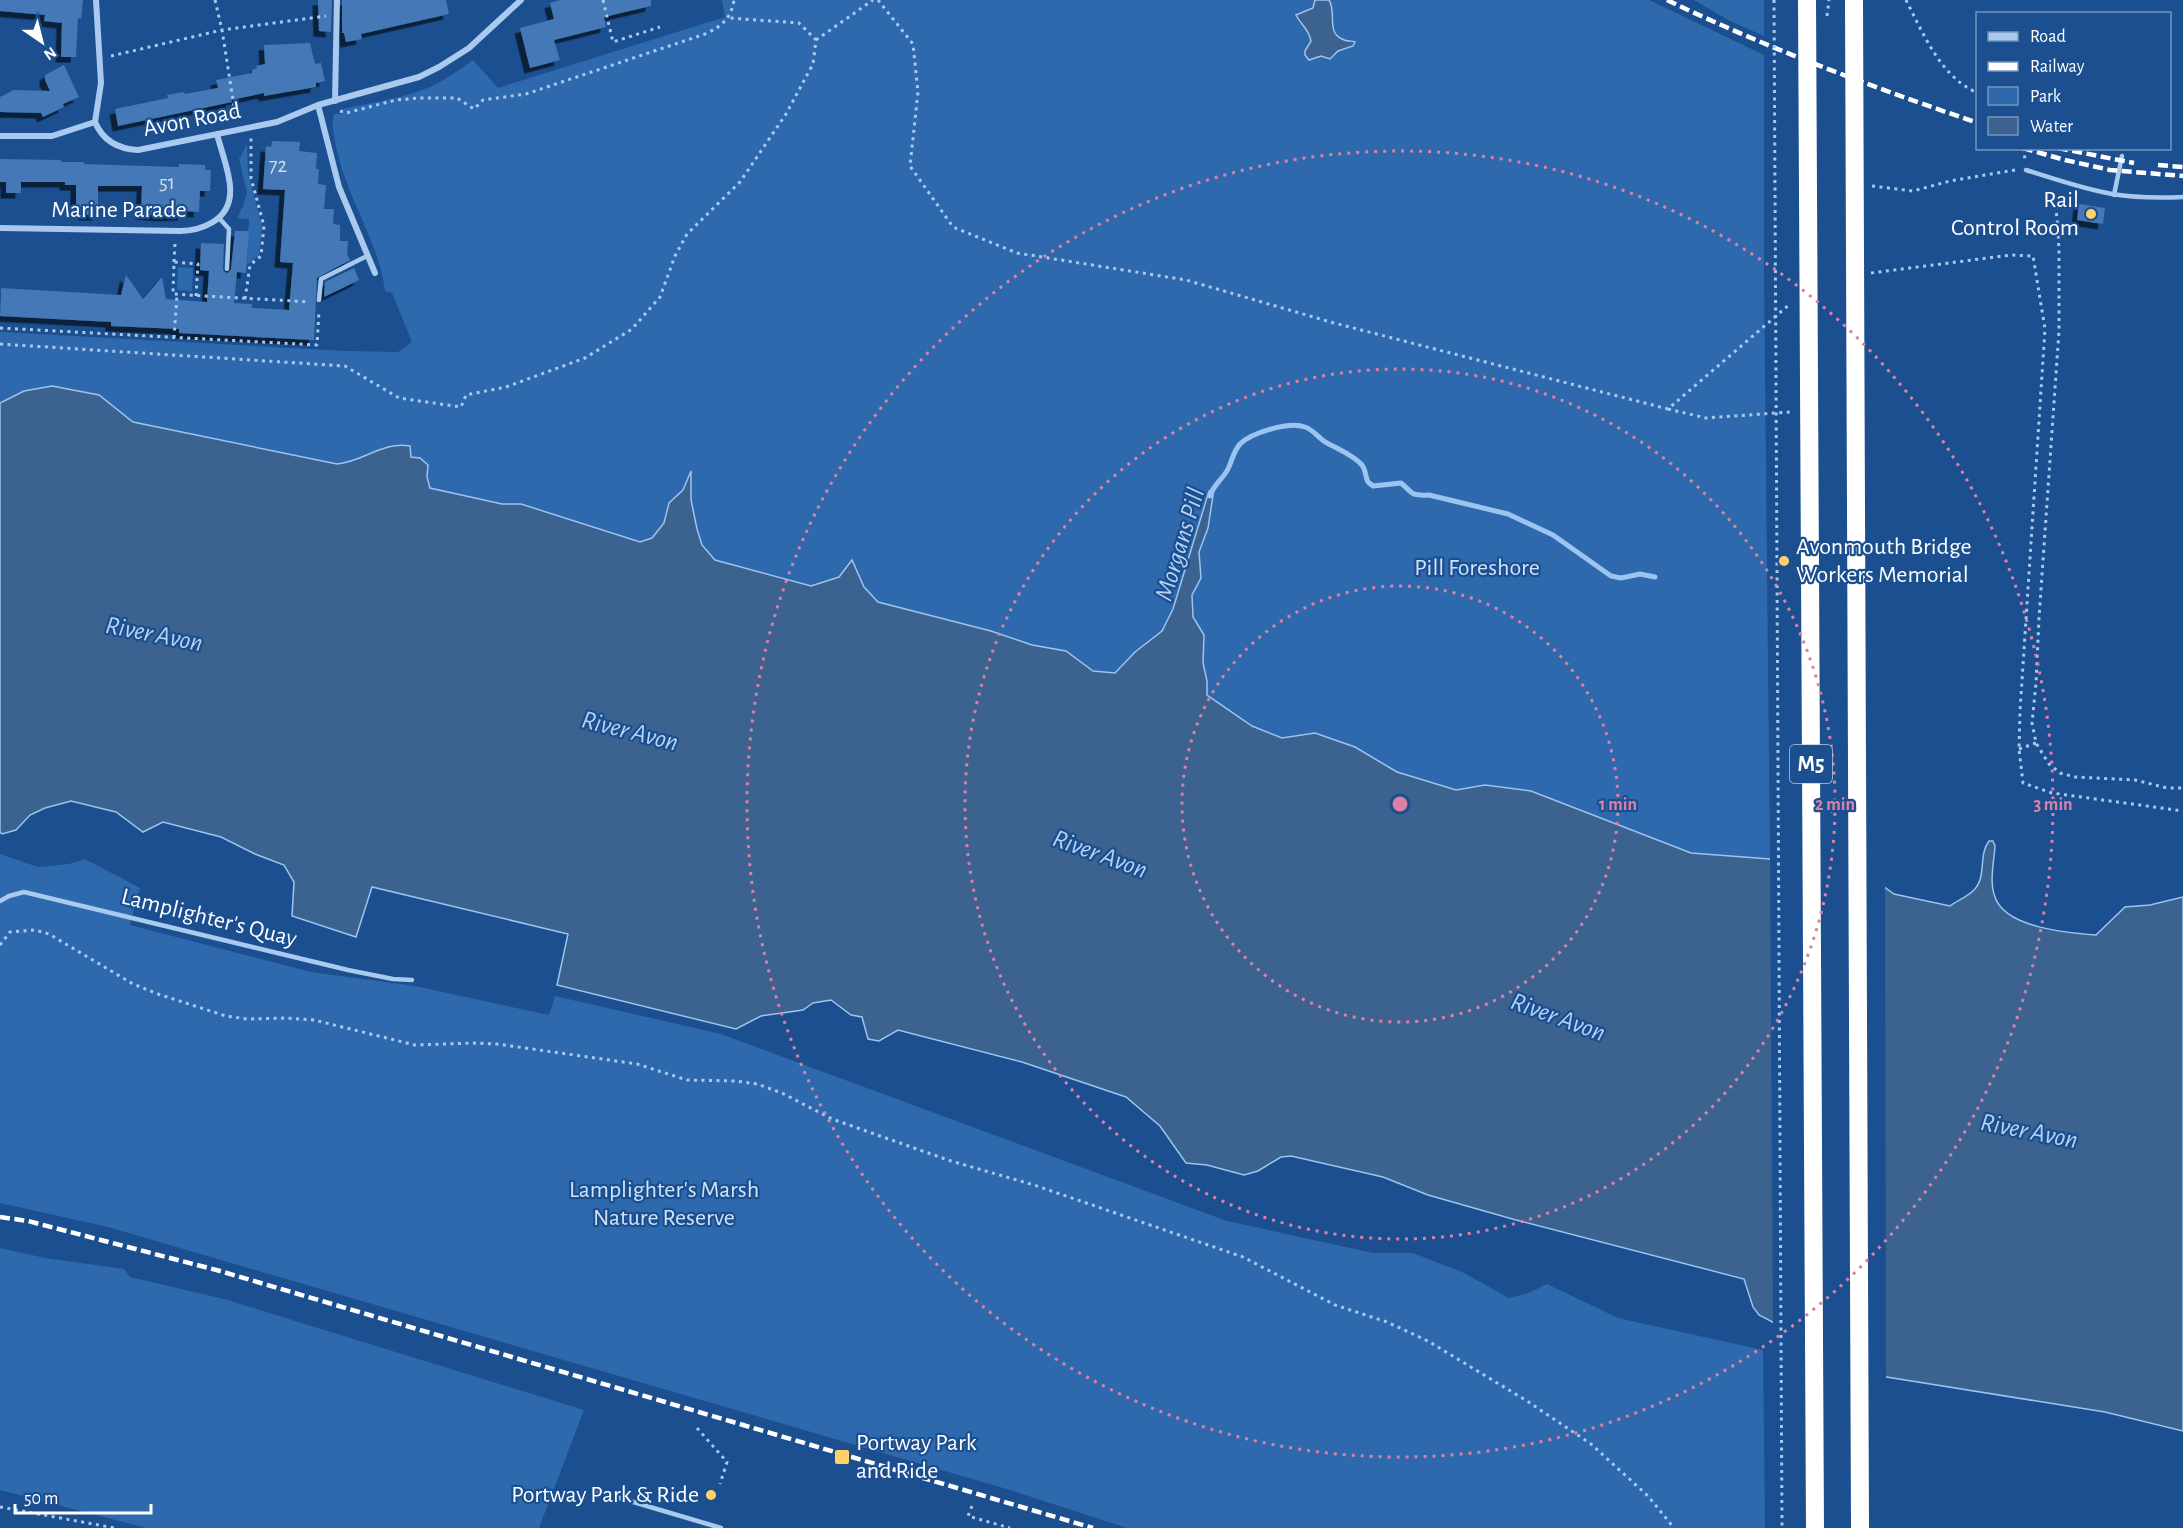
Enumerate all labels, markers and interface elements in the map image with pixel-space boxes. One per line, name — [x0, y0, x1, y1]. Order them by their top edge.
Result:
north arrow — [12, 12, 72, 72]
legend — [1976, 12, 2171, 150]
text: Road — [2030, 28, 2066, 46]
text: N — [41, 44, 59, 63]
text: Railway — [2030, 58, 2085, 76]
text: Park — [2030, 88, 2062, 106]
street label: Avon Road — [141, 99, 243, 141]
text: Water — [2030, 118, 2073, 136]
house number: 72 — [269, 155, 287, 176]
house number: 51 — [159, 172, 175, 193]
place label: Rail Control Room — [1951, 188, 2079, 240]
street label: Marine Parade — [51, 198, 187, 222]
marker: Rail Control Room — [2084, 207, 2098, 221]
water label: Morgans Pill — [1151, 484, 1209, 604]
place label: Avonmouth Bridge Workers Memorial — [1796, 535, 1972, 587]
marker: Avonmouth Bridge Workers Memorial — [1777, 554, 1791, 568]
park label: Pill Foreshore — [1414, 556, 1540, 580]
water label: River Avon — [103, 612, 205, 656]
water label: River Avon — [579, 706, 681, 756]
road number: M5 — [1790, 745, 1832, 783]
centre of rings — [1390, 794, 1410, 814]
text: 1 min — [1599, 796, 1637, 814]
text: 2 min — [1815, 796, 1855, 814]
text: 3 min — [2033, 796, 2073, 814]
water label: River Avon — [1049, 825, 1151, 883]
street label: Lamplighter's Quay — [119, 885, 299, 951]
water label: River Avon — [1507, 988, 1609, 1046]
water label: River Avon — [1978, 1109, 2080, 1153]
park label: Lamplighter's Marsh Nature Reserve — [569, 1178, 759, 1230]
place label: Portway Park and Ride — [856, 1431, 977, 1483]
marker: Portway Park and Ride — [833, 1448, 851, 1466]
scale bar — [15, 1477, 152, 1515]
place label: Portway Park & Ride — [511, 1483, 699, 1507]
marker: Portway Park & Ride — [704, 1488, 718, 1502]
text: 50 m — [24, 1490, 58, 1508]

